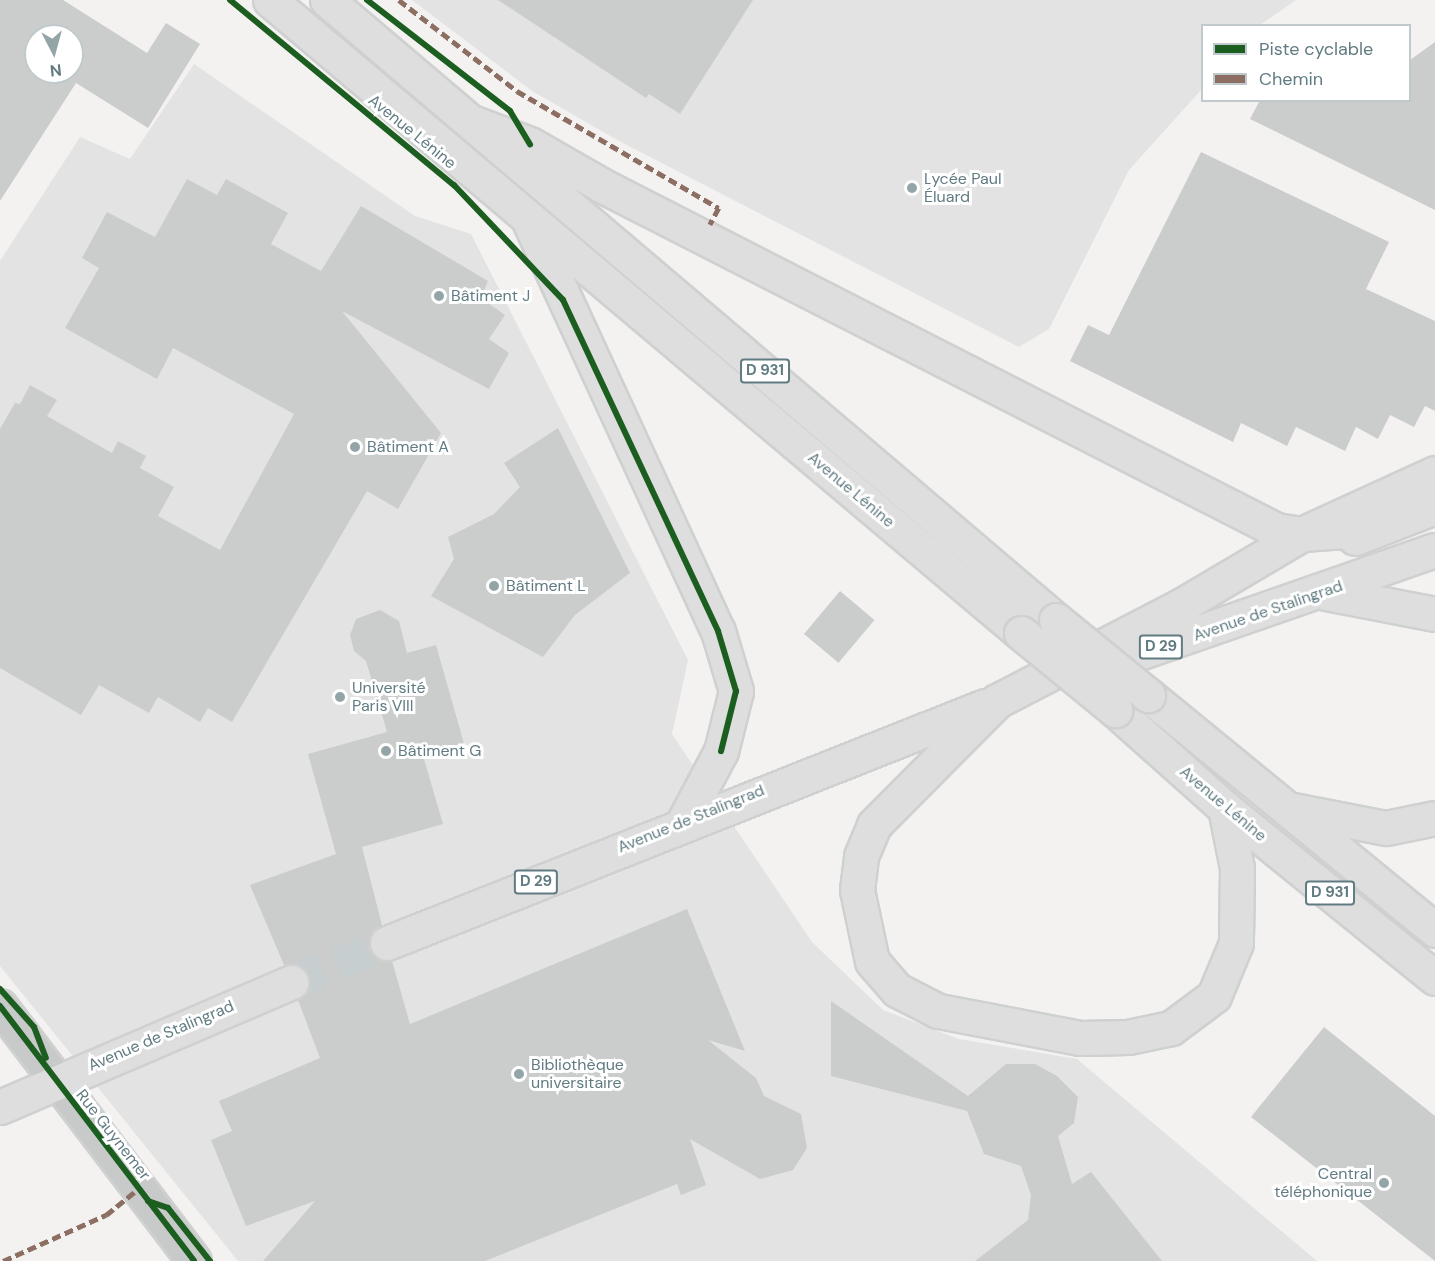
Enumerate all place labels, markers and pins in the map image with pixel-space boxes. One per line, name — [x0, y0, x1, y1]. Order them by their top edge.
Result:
place label: Lycée Paul Éluard — [924, 169, 1002, 207]
marker: Lycée Paul Éluard — [905, 181, 919, 195]
place label: Bâtiment J — [451, 286, 530, 306]
marker: Bâtiment J — [432, 289, 446, 303]
place label: Bâtiment A — [367, 437, 449, 457]
marker: Bâtiment A — [348, 440, 362, 454]
place label: Bâtiment L — [506, 576, 586, 596]
marker: Bâtiment L — [487, 579, 501, 593]
place label: Université Paris VIII — [352, 678, 426, 716]
marker: Université Paris VIII — [333, 690, 347, 704]
place label: Bâtiment G — [398, 741, 481, 761]
marker: Bâtiment G — [379, 744, 393, 758]
place label: Bibliothèque universitaire — [531, 1055, 624, 1093]
marker: Bibliothèque universitaire — [512, 1067, 526, 1081]
place label: Central téléphonique — [1274, 1164, 1372, 1202]
marker: Central téléphonique — [1377, 1176, 1391, 1190]

